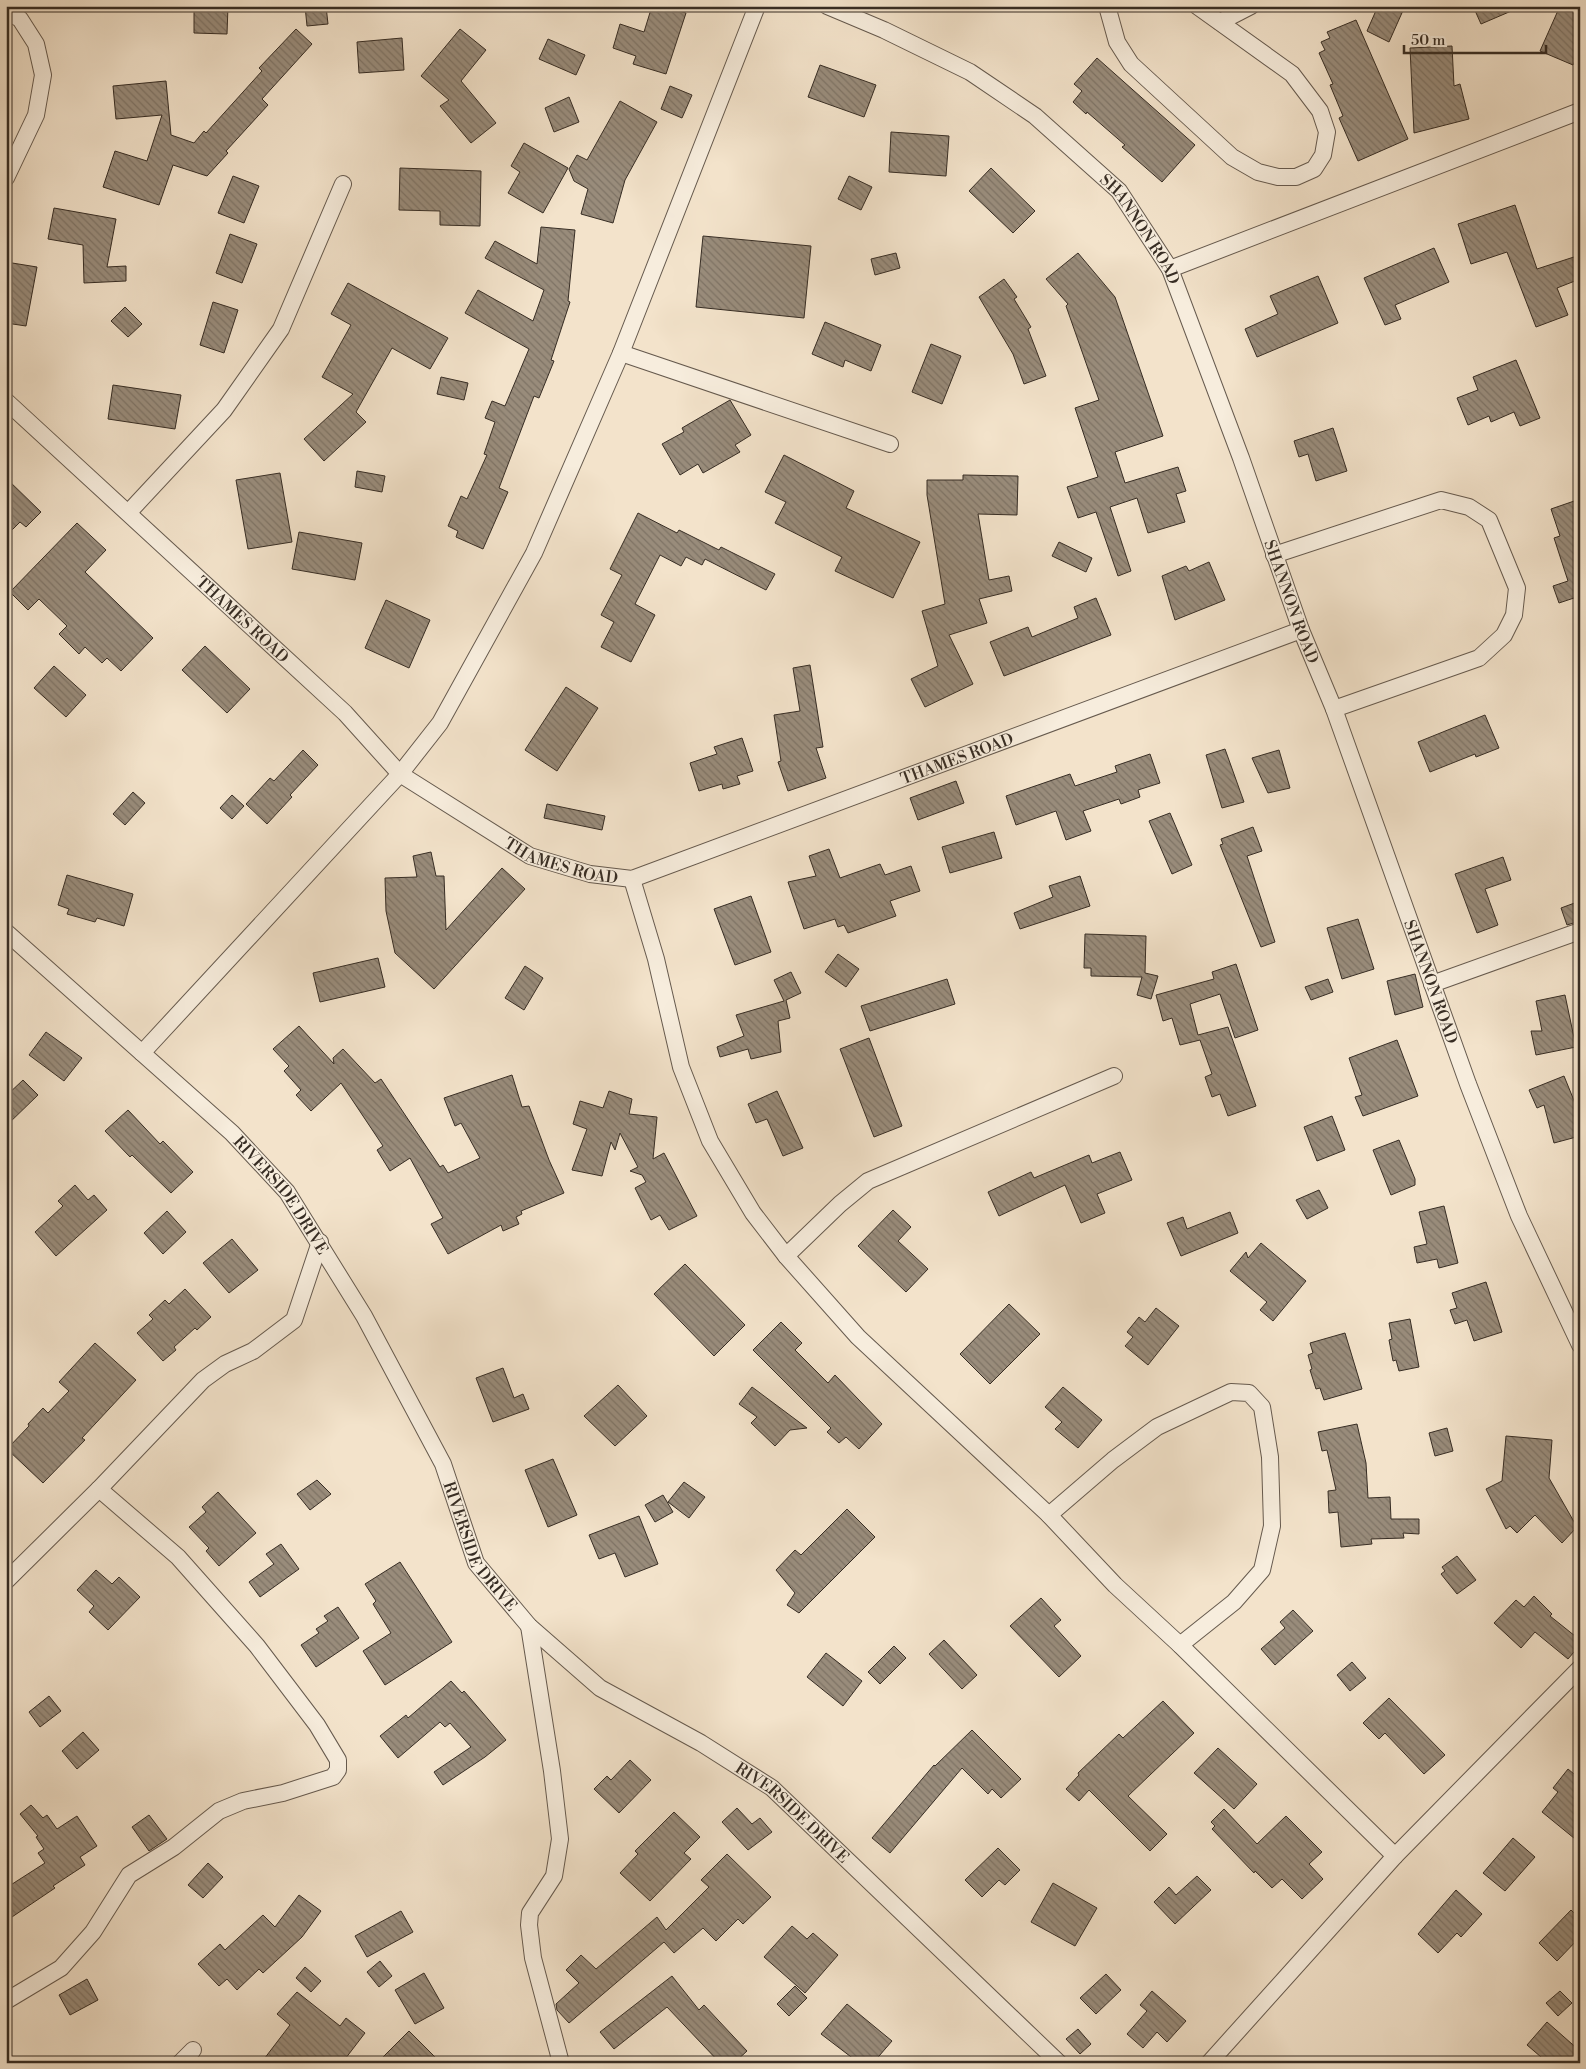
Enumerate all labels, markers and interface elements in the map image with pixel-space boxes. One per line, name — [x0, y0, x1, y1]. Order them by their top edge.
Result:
scale bar — [1404, 22, 1546, 54]
text: 50 m — [1411, 31, 1445, 50]
street label: SHANNON ROAD — [1095, 170, 1184, 287]
street label: SHANNON ROAD — [1259, 537, 1323, 667]
street label: THAMES ROAD — [192, 572, 293, 667]
street label: THAMES ROAD — [898, 729, 1016, 789]
street label: THAMES ROAD — [500, 833, 619, 888]
street label: SHANNON ROAD — [1399, 917, 1462, 1047]
street label: RIVERSIDE DRIVE — [229, 1132, 332, 1258]
street label: RIVERSIDE DRIVE — [438, 1479, 521, 1615]
street label: RIVERSIDE DRIVE — [731, 1758, 853, 1868]

